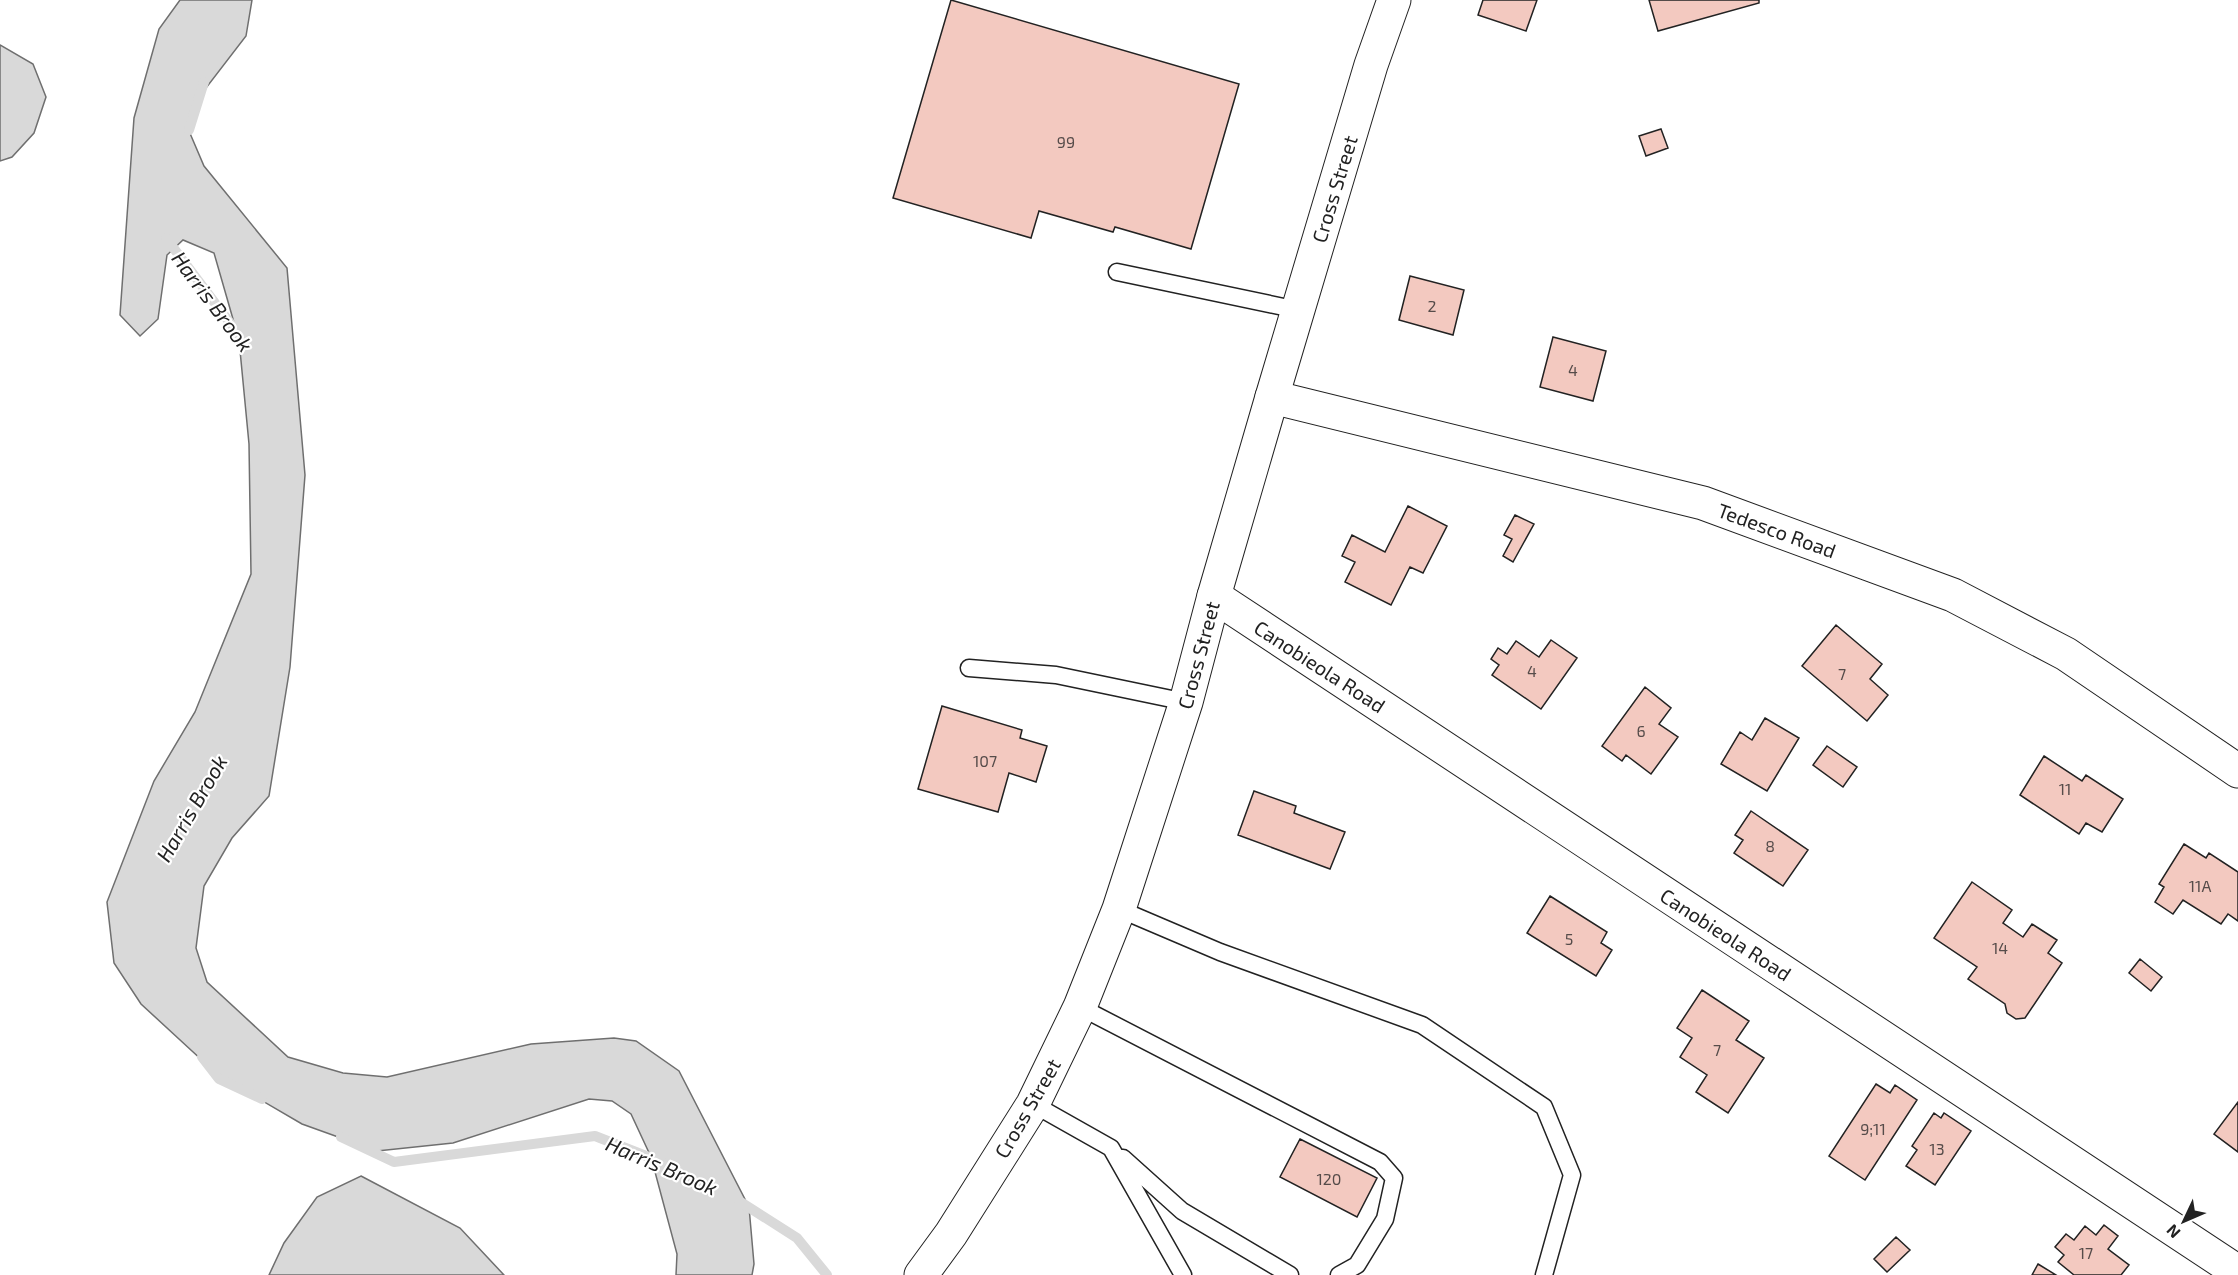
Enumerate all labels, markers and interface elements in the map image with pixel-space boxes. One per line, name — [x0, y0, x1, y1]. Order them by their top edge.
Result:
house number: 99 — [1057, 132, 1075, 151]
street label: Cross Street — [1306, 132, 1362, 246]
water label: Harris Brook — [167, 246, 259, 356]
house number: 2 — [1428, 296, 1437, 315]
house number: 4 — [1568, 360, 1578, 379]
street label: Tedesco Road — [1715, 498, 1839, 562]
street label: Cross Street — [1172, 598, 1224, 712]
street label: Canobieola Road — [1250, 615, 1390, 717]
house number: 4 — [1527, 661, 1537, 680]
house number: 7 — [1838, 664, 1846, 683]
house number: 6 — [1636, 721, 1646, 740]
water label: Harris Brook — [150, 750, 232, 866]
house number: 107 — [973, 751, 997, 770]
house number: 11 — [2059, 779, 2071, 798]
house number: 8 — [1765, 836, 1775, 855]
house number: 11A — [2189, 876, 2211, 895]
street label: Canobieola Road — [1656, 883, 1796, 985]
house number: 5 — [1565, 929, 1573, 948]
house number: 14 — [1992, 938, 2008, 957]
house number: 7 — [1713, 1040, 1721, 1059]
street label: Cross Street — [989, 1054, 1065, 1162]
house number: 9;11 — [1860, 1119, 1886, 1138]
water label: Harris Brook — [602, 1130, 722, 1200]
house number: 13 — [1929, 1139, 1945, 1158]
house number: 120 — [1316, 1169, 1342, 1188]
north arrow — [2154, 1191, 2214, 1251]
text: N — [2162, 1221, 2184, 1243]
house number: 17 — [2079, 1243, 2093, 1262]

